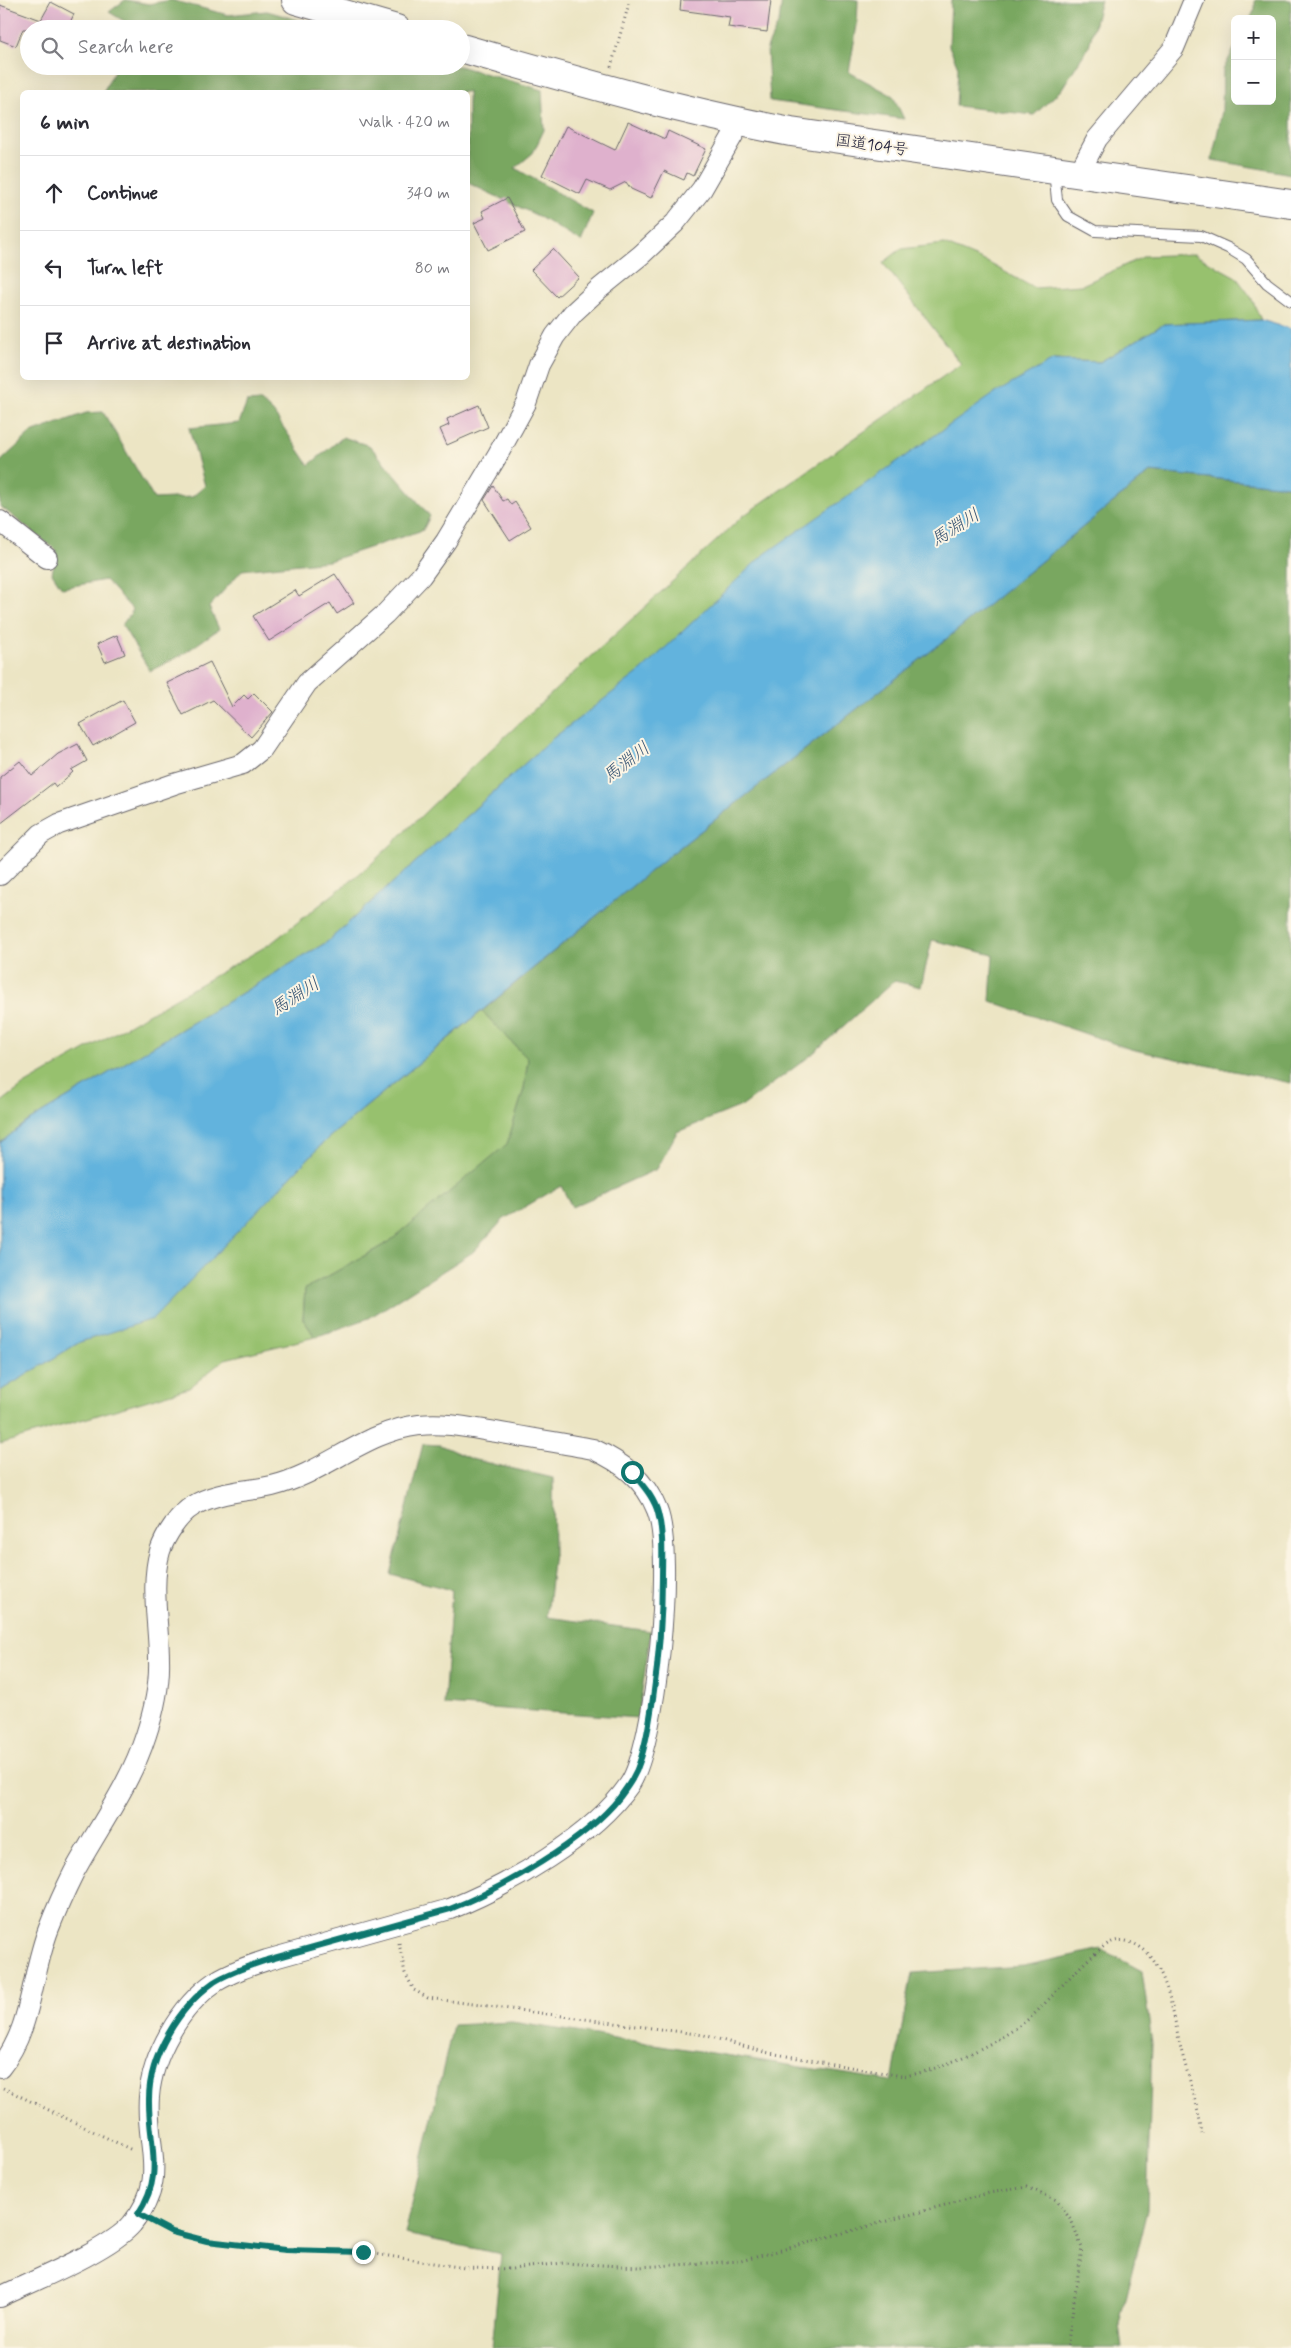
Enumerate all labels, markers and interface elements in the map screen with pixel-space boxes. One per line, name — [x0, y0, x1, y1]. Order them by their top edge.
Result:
map controls — [1231, 15, 1276, 105]
button: + — [1231, 15, 1276, 60]
search box — [20, 20, 470, 75]
icon: search — [38, 34, 66, 62]
text: Search here — [78, 35, 174, 60]
button: − — [1231, 60, 1276, 105]
text: 6 min — [40, 109, 90, 137]
text: Walk · 420 m — [359, 112, 450, 133]
street label: 国道104号 — [834, 130, 910, 161]
icon: ahead — [40, 179, 68, 207]
text: Continue — [87, 181, 158, 206]
text: 340 m — [406, 183, 450, 204]
icon: left — [40, 254, 68, 282]
text: Turn left — [87, 256, 163, 281]
text: 80 m — [415, 258, 450, 279]
icon: arrive — [40, 329, 68, 357]
text: Arrive at destination — [87, 331, 251, 356]
water label: 馬淵川 — [926, 503, 985, 552]
water label: 馬淵川 — [598, 737, 655, 789]
water label: 馬淵川 — [266, 972, 325, 1022]
route start — [621, 1461, 644, 1484]
route end — [352, 2241, 375, 2264]

